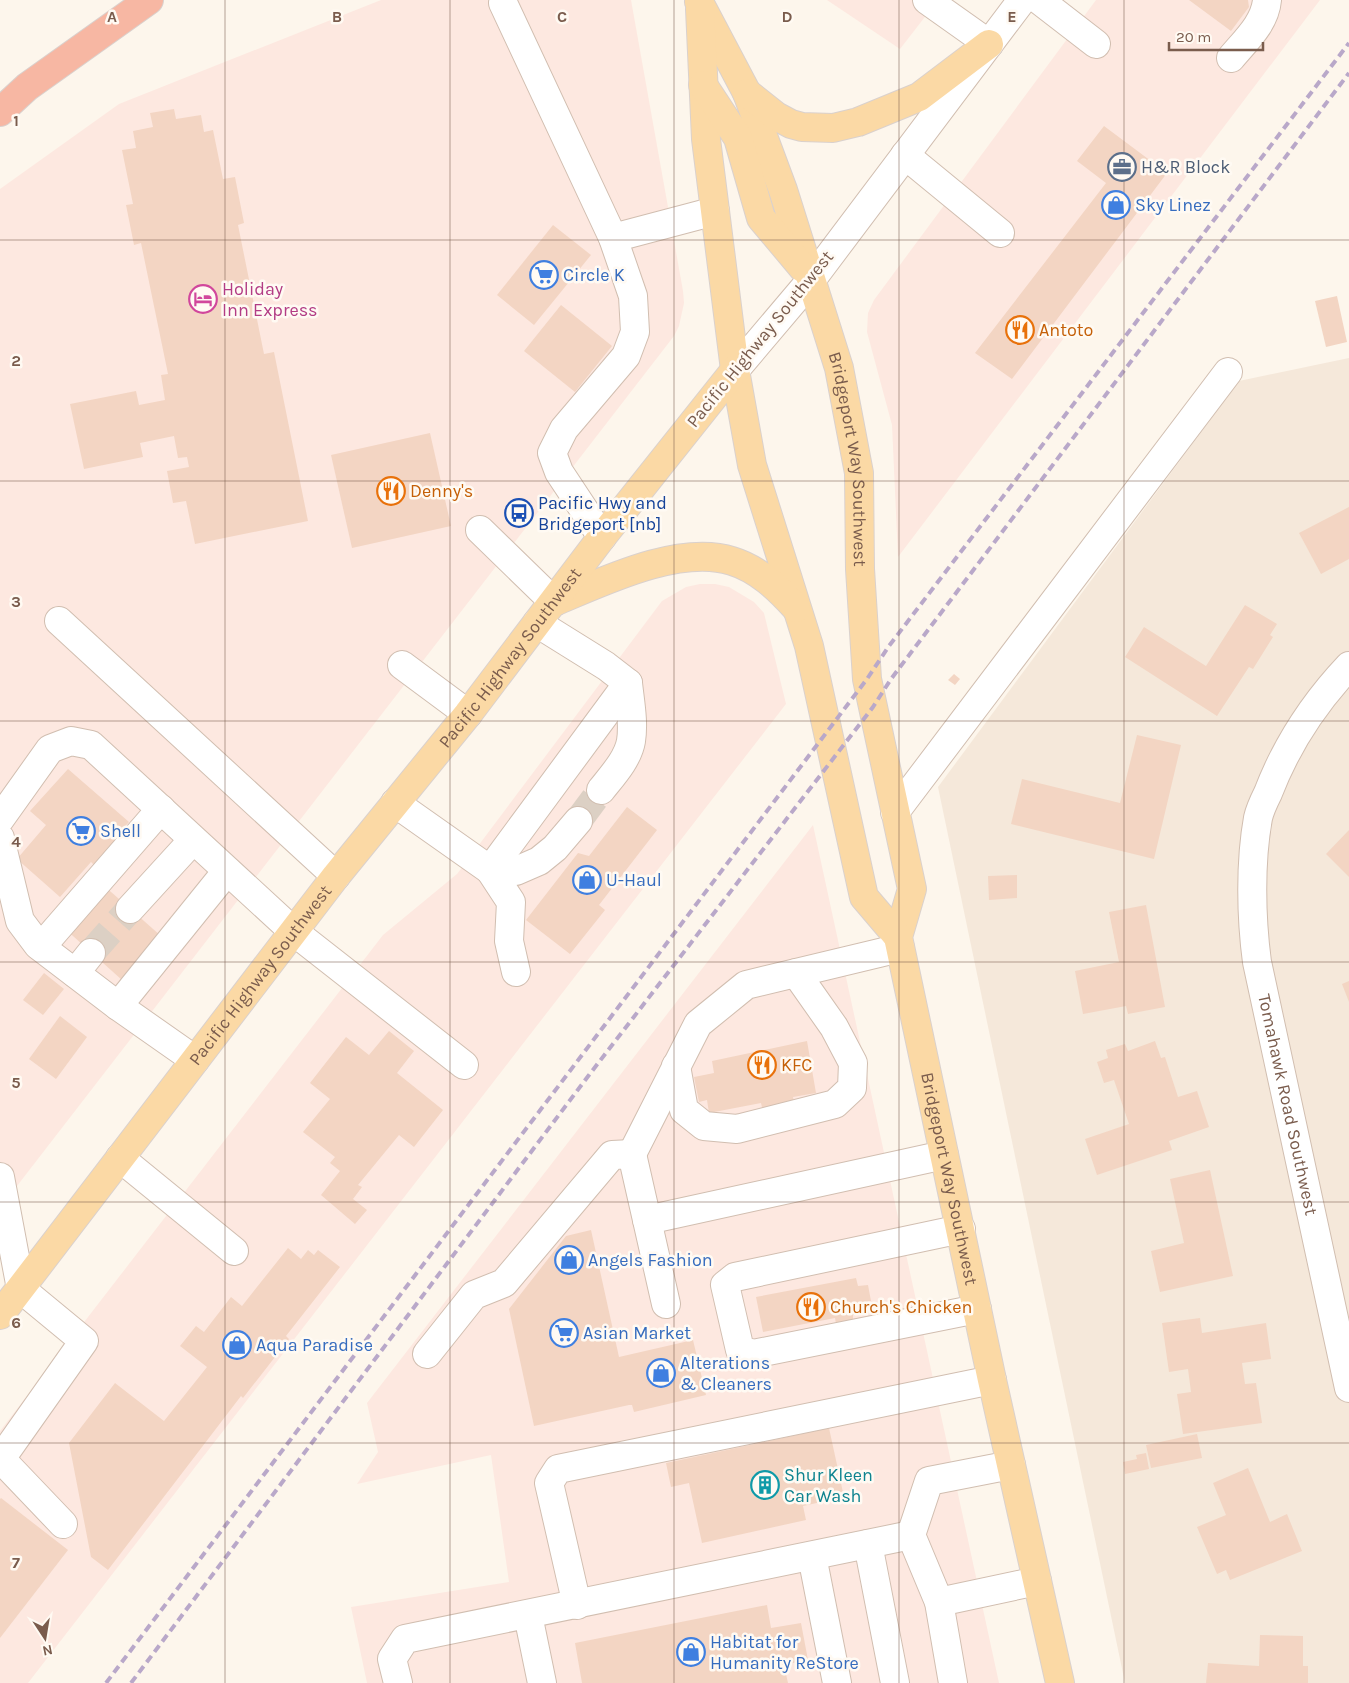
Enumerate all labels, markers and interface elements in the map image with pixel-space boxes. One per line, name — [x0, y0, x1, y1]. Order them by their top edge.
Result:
text: A — [107, 7, 117, 26]
text: B — [332, 7, 342, 26]
text: C — [557, 7, 567, 26]
text: D — [782, 7, 793, 26]
text: E — [1007, 7, 1017, 26]
scale bar — [1169, 20, 1263, 52]
text: 20 m — [1176, 28, 1211, 46]
text: 1 — [13, 111, 19, 130]
office icon: H&R Block — [1107, 152, 1137, 182]
place label: H&R Block — [1141, 156, 1230, 178]
shop icon: Sky Linez — [1101, 190, 1131, 220]
place label: Sky Linez — [1135, 194, 1211, 216]
street label: Pacific Highway Southwest — [682, 246, 838, 432]
supermarket icon: Circle K — [529, 260, 559, 290]
place label: Circle K — [563, 264, 625, 286]
place label: Holiday Inn Express — [222, 278, 318, 321]
hotel icon: Holiday Inn Express — [188, 284, 218, 314]
restaurant icon: Antoto — [1005, 315, 1035, 345]
place label: Antoto — [1039, 319, 1093, 341]
street label: Bridgeport Way Southwest — [824, 349, 871, 567]
text: 2 — [11, 351, 21, 370]
restaurant icon: Denny's — [376, 476, 406, 506]
place label: Denny's — [410, 480, 473, 502]
place label: Pacific Hwy and Bridgeport [nb] — [538, 492, 667, 535]
bus stop icon: Pacific Hwy and Bridgeport [nb] — [504, 498, 534, 528]
street label: Pacific Highway Southwest — [434, 563, 586, 752]
text: 3 — [11, 592, 21, 611]
supermarket icon: Shell — [66, 816, 96, 846]
place label: Shell — [100, 820, 141, 842]
text: 4 — [11, 832, 21, 851]
shop icon: U-Haul — [572, 865, 602, 895]
place label: U-Haul — [606, 869, 662, 891]
street label: Pacific Highway Southwest — [184, 880, 336, 1070]
street label: Tomahawk Road Southwest — [1253, 992, 1322, 1218]
restaurant icon: KFC — [747, 1050, 777, 1080]
place label: KFC — [781, 1054, 812, 1076]
street label: Bridgeport Way Southwest — [916, 1070, 983, 1287]
text: 5 — [11, 1073, 21, 1092]
shop icon: Angels Fashion — [554, 1245, 584, 1275]
place label: Angels Fashion — [588, 1249, 713, 1271]
restaurant icon: Church's Chicken — [796, 1292, 826, 1322]
place label: Church's Chicken — [830, 1296, 972, 1318]
text: 6 — [11, 1313, 21, 1332]
supermarket icon: Asian Market — [549, 1318, 579, 1348]
place label: Asian Market — [583, 1322, 691, 1344]
shop icon: Aqua Paradise — [222, 1330, 252, 1360]
place label: Aqua Paradise — [256, 1334, 373, 1356]
place label: Alterations & Cleaners — [680, 1352, 772, 1395]
shop icon: Alterations & Cleaners — [646, 1358, 676, 1388]
place label: Shur Kleen Car Wash — [784, 1464, 873, 1507]
building icon: Shur Kleen Car Wash — [750, 1470, 780, 1500]
text: 7 — [12, 1553, 20, 1572]
north arrow — [20, 1613, 70, 1663]
place label: Habitat for Humanity ReStore — [710, 1631, 859, 1674]
shop icon: Habitat for Humanity ReStore — [676, 1637, 706, 1667]
text: N — [41, 1641, 54, 1660]

